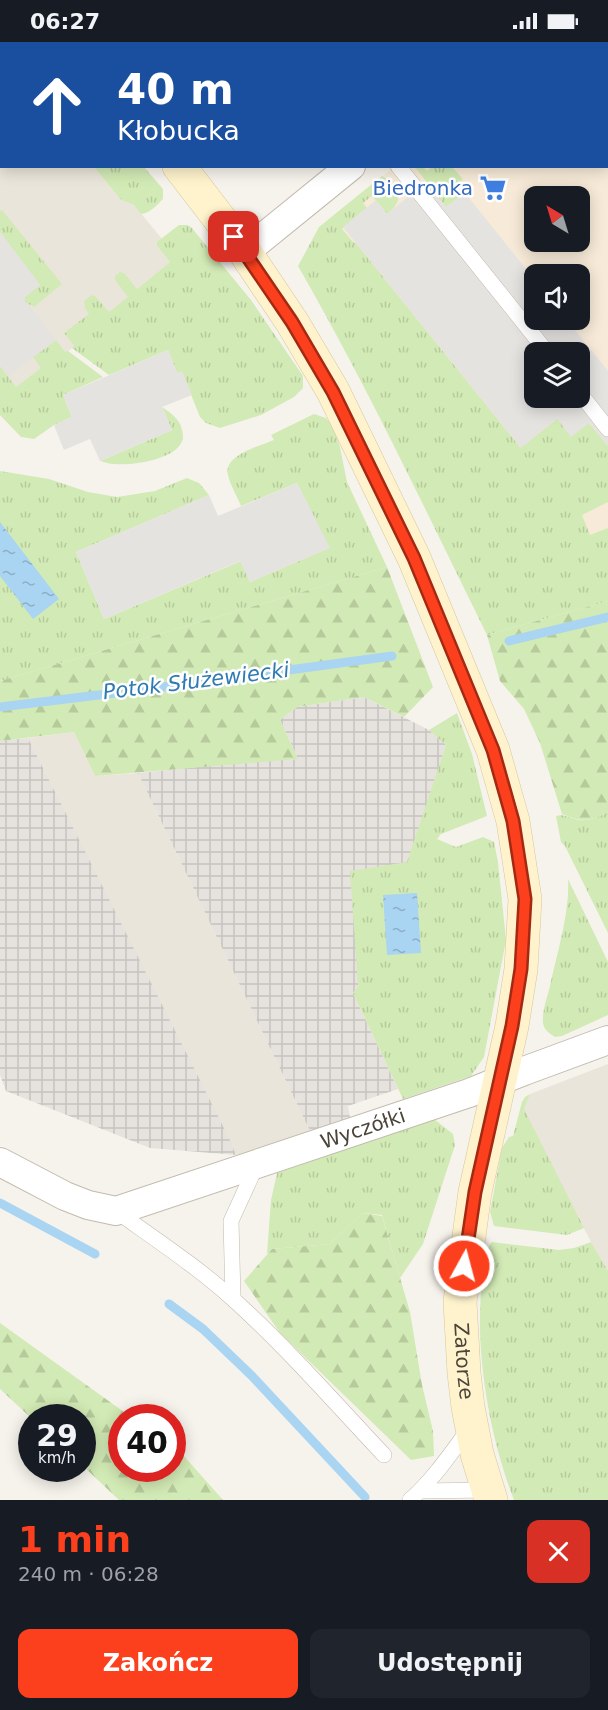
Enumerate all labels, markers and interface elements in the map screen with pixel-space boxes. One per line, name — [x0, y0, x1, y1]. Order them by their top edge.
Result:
text: 06:27 — [30, 9, 100, 34]
text: 40 m — [117, 65, 234, 114]
icon: ahead — [18, 66, 96, 144]
text: Kłobucka — [117, 115, 240, 146]
supermarket icon: Biedronka — [478, 173, 508, 203]
place label: Biedronka — [373, 176, 473, 200]
north arrow — [524, 186, 590, 252]
map controls — [524, 186, 590, 408]
pin — [208, 211, 259, 262]
icon: arrive — [217, 220, 250, 253]
button: sound — [524, 264, 590, 330]
button: layers — [524, 342, 590, 408]
water label: Potok Służewiecki — [101, 658, 291, 704]
street label: Wyczółki — [317, 1103, 408, 1154]
position arrow — [432, 1234, 496, 1298]
street label: Zatorze — [449, 1322, 479, 1401]
speed limit sign: 40 — [108, 1404, 186, 1482]
text: 29 — [36, 1418, 78, 1453]
text: km/h — [38, 1449, 76, 1467]
text: 1 min — [18, 1519, 131, 1560]
button: close — [527, 1520, 590, 1583]
text: 240 m · 06:28 — [18, 1562, 159, 1586]
button: Zakończ — [18, 1629, 298, 1698]
button: Udostępnij — [310, 1629, 590, 1698]

